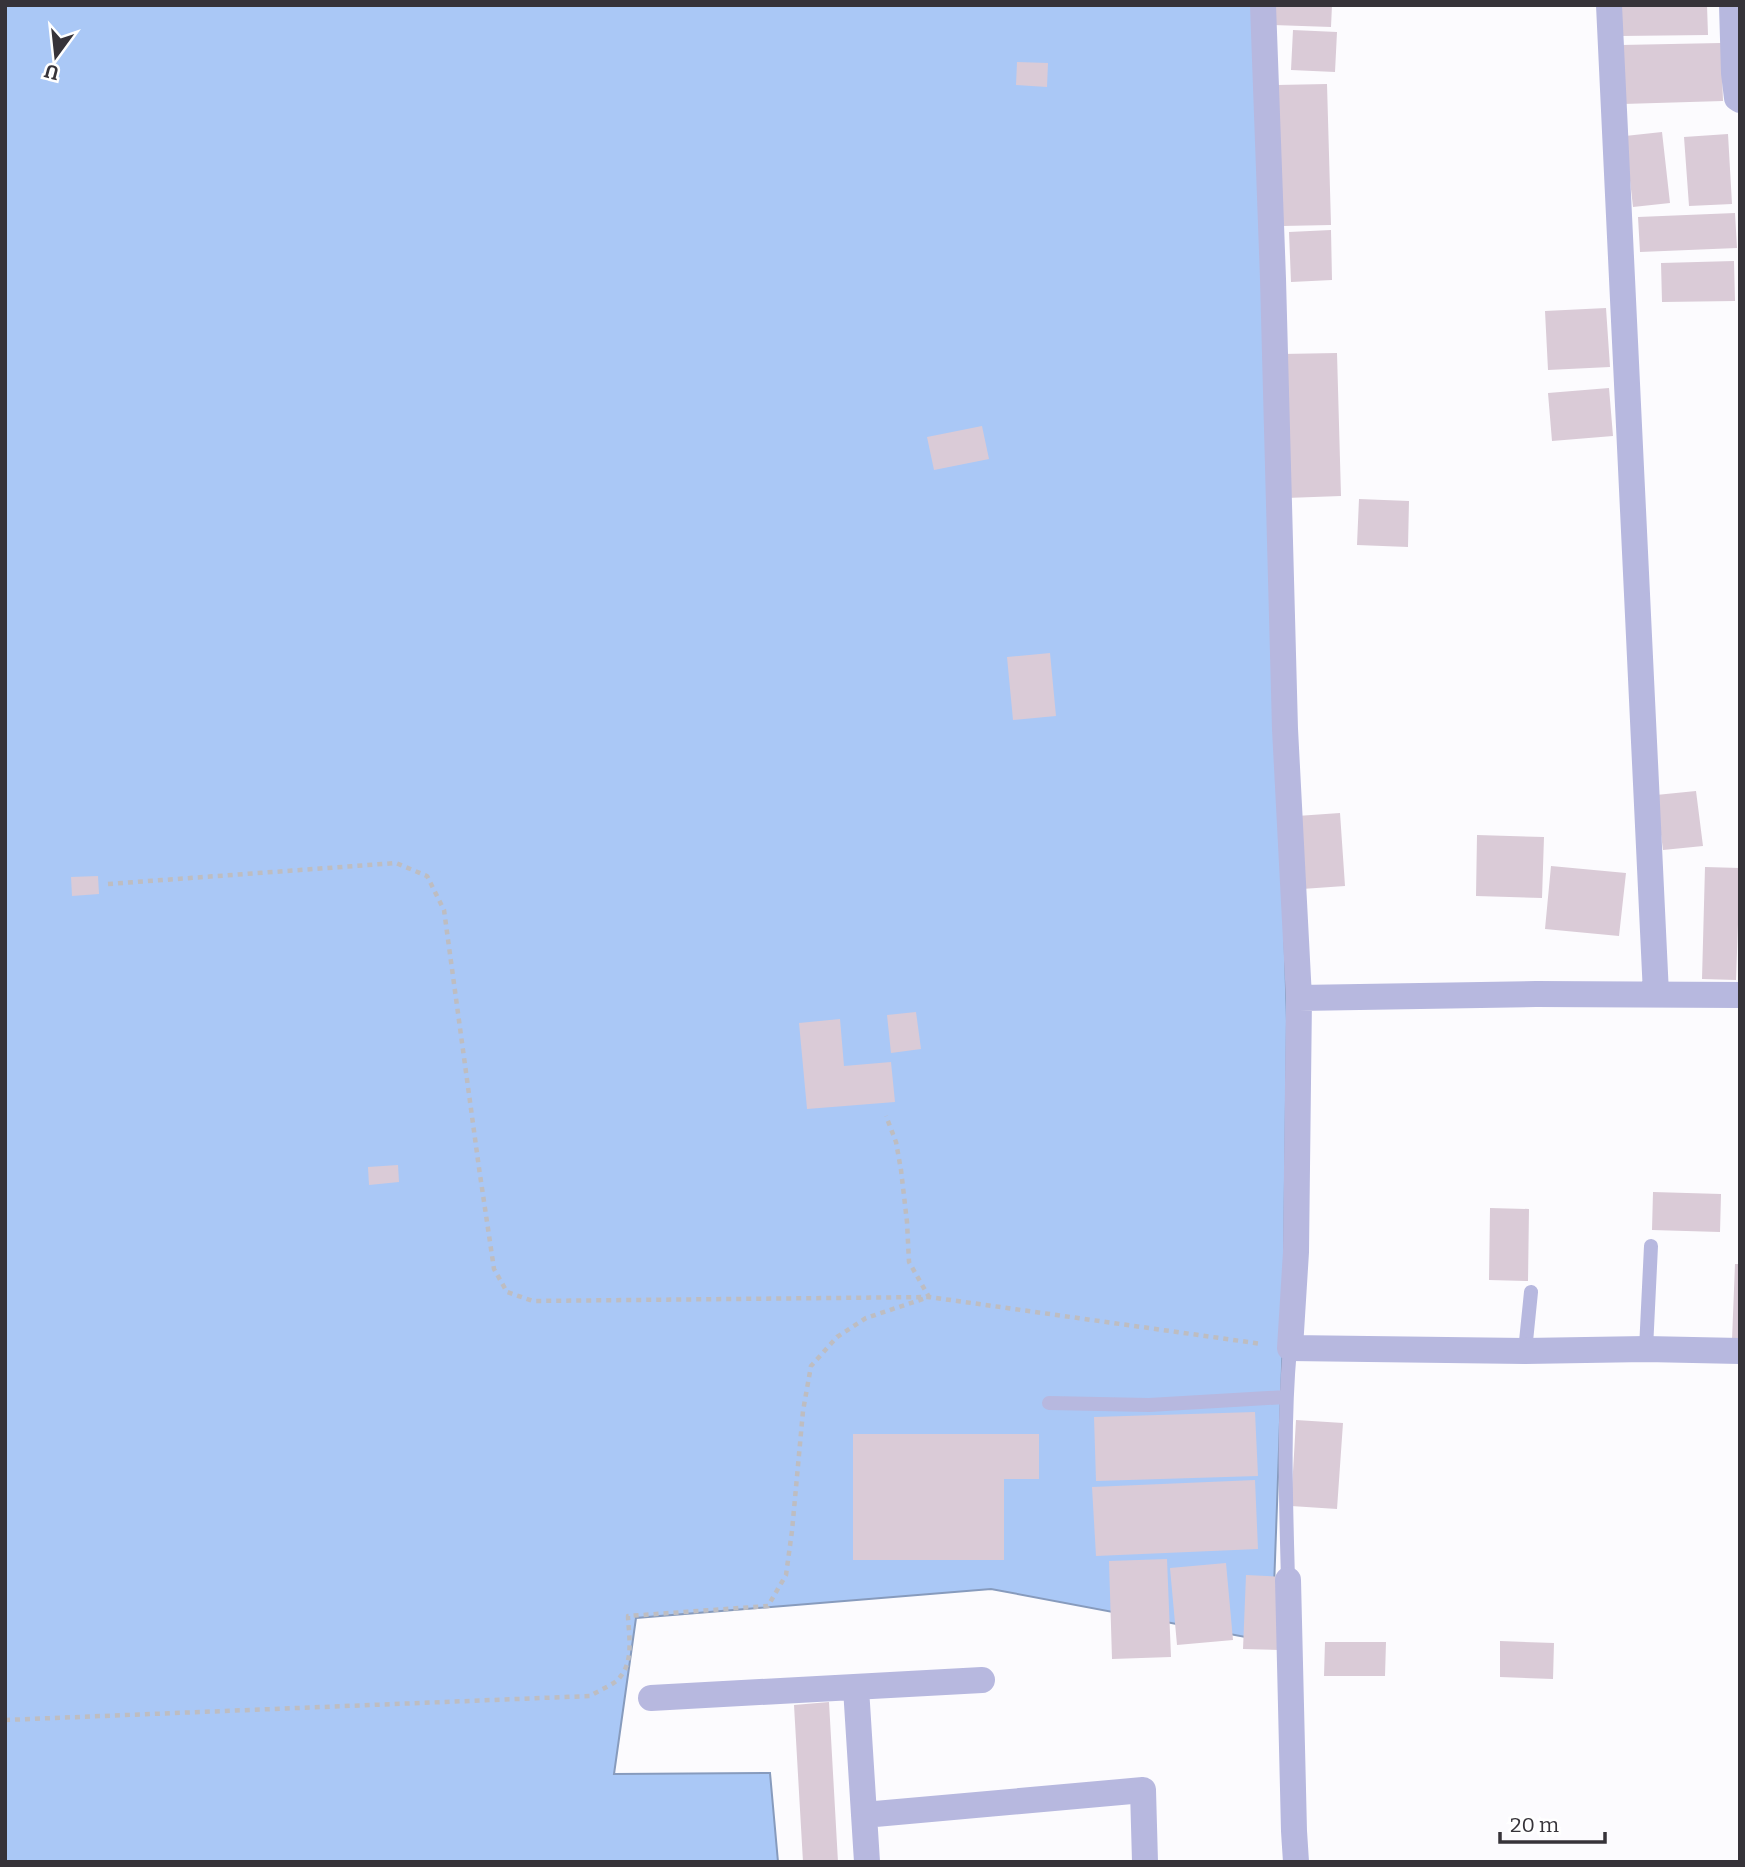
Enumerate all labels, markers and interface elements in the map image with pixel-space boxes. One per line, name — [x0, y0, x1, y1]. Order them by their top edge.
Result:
north arrow — [21, 21, 91, 91]
text: U — [42, 59, 62, 85]
scale bar — [1500, 1800, 1605, 1844]
text: 20 m — [1510, 1812, 1559, 1838]

